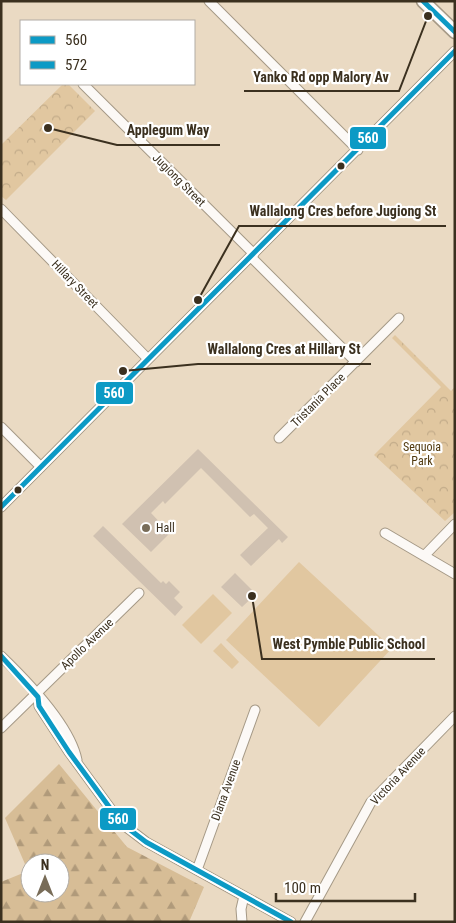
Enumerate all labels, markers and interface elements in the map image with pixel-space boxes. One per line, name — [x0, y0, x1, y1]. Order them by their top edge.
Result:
legend — [20, 20, 195, 85]
text: 560 — [65, 31, 87, 49]
text: 572 — [65, 56, 87, 74]
callout: Yanko Rd opp Malory Av — [244, 62, 399, 91]
text: Yanko Rd opp Malory Av — [253, 69, 390, 85]
callout: Applegum Way — [117, 116, 220, 145]
text: Applegum Way — [127, 122, 210, 138]
line badge: 560 — [349, 126, 387, 150]
text: 560 — [357, 130, 379, 146]
street label: Jugiong Street — [150, 151, 209, 210]
unlabelled marker — [336, 161, 346, 171]
callout: Wallalong Cres before Jugiong St — [239, 197, 446, 226]
text: Wallalong Cres before Jugiong St — [250, 203, 436, 219]
street label: Hillary Street — [49, 257, 102, 311]
callout: Wallalong Cres at Hillary St — [198, 335, 371, 364]
text: Wallalong Cres at Hillary St — [208, 341, 360, 357]
street label: Tristania Place — [288, 370, 348, 430]
line badge: 560 — [95, 381, 134, 405]
text: 560 — [103, 385, 125, 401]
park label: Sequoia Park — [403, 440, 441, 468]
unlabelled marker — [13, 485, 23, 495]
place label: Hall — [156, 521, 175, 535]
marker: Hall — [140, 522, 152, 534]
street label: Apollo Avenue — [58, 615, 116, 673]
callout: West Pymble Public School — [262, 630, 435, 659]
text: West Pymble Public School — [273, 636, 425, 652]
street label: Victoria Avenue — [368, 744, 429, 808]
street label: Diana Avenue — [208, 757, 244, 823]
line badge: 560 — [99, 807, 137, 831]
text: 560 — [107, 811, 129, 827]
north arrow — [20, 853, 70, 903]
text: N — [41, 857, 49, 873]
scale bar — [276, 870, 415, 902]
text: 100 m — [284, 879, 321, 897]

